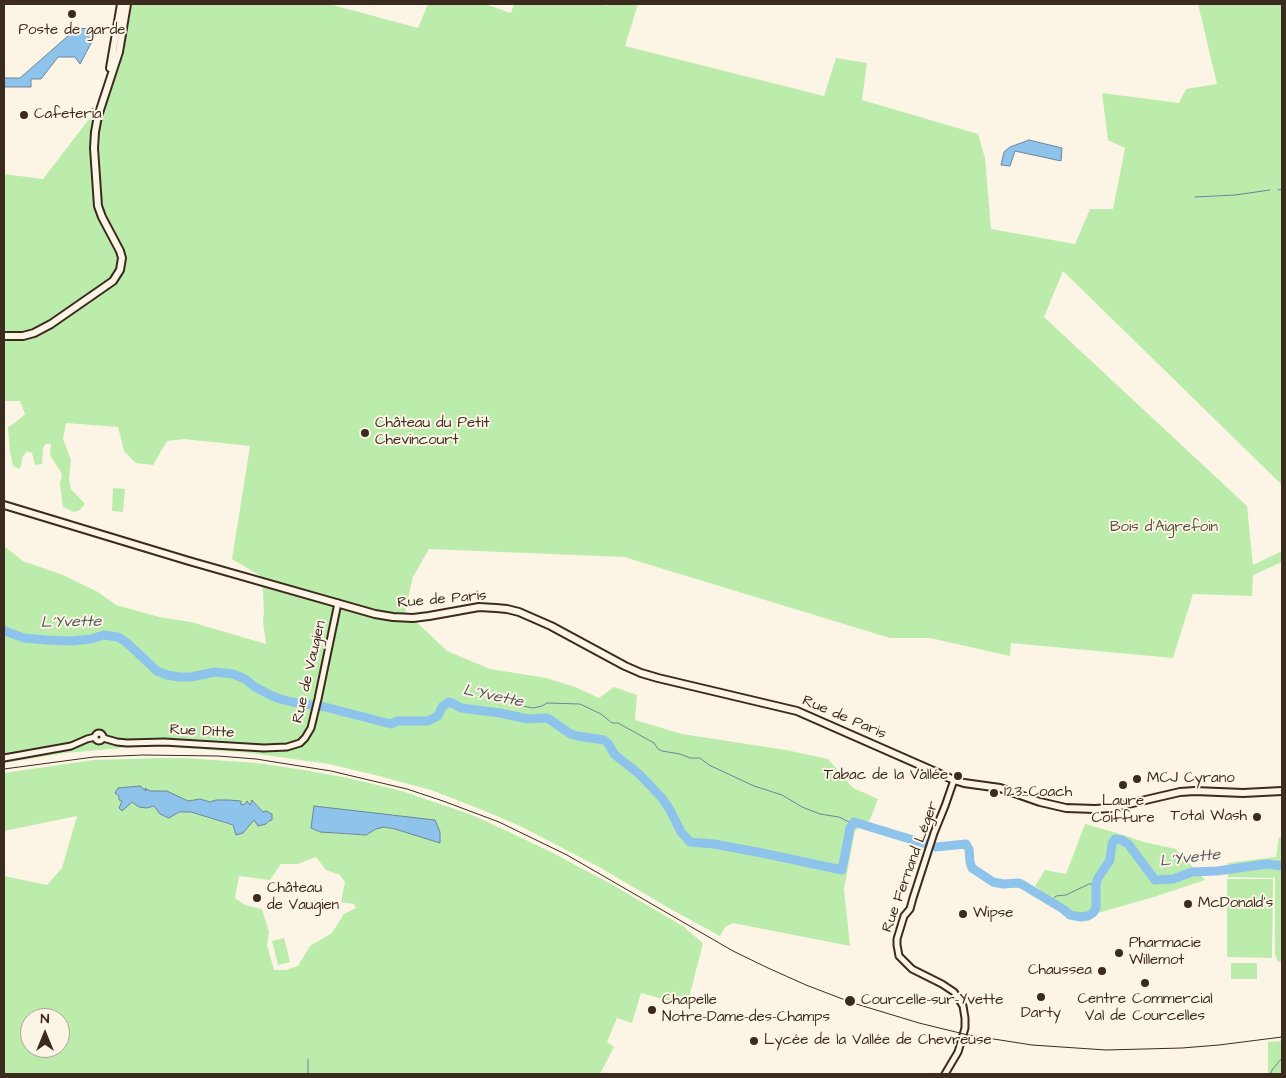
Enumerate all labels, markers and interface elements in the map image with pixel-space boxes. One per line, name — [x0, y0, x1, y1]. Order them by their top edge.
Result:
marker: Poste de garde — [66, 8, 78, 20]
place label: Poste de garde — [19, 22, 125, 40]
place label: Cafeteria — [34, 106, 102, 124]
marker: Cafeteria — [18, 109, 30, 121]
place label: Château du Petit Chevincourt — [375, 415, 490, 450]
marker: Château du Petit Chevincourt — [359, 427, 371, 439]
park label: Bois d'Aigrefoin — [1110, 519, 1218, 537]
street label: Rue de Paris — [397, 587, 487, 613]
water label: L'Yvette — [40, 613, 102, 633]
street label: Rue de Vaugien — [289, 619, 331, 725]
water label: L'Yvette — [461, 681, 525, 713]
street label: Rue de Paris — [799, 692, 889, 744]
street label: Rue Ditte — [169, 721, 235, 743]
place label: Tabac de la Vallée — [824, 767, 948, 785]
marker: Tabac de la Vallée — [952, 770, 964, 782]
place label: MCJ Cyrano — [1147, 770, 1235, 788]
marker: MCJ Cyrano — [1131, 773, 1143, 785]
marker: Laure Coiffure — [1117, 779, 1129, 791]
place label: 123...Coach — [1004, 784, 1072, 802]
marker: 123...Coach — [988, 787, 1000, 799]
place label: Laure Coiffure — [1091, 793, 1155, 828]
street label: Rue Fernand Léger — [879, 799, 943, 935]
place label: Total Wash — [1170, 808, 1247, 826]
marker: Total Wash — [1251, 811, 1263, 823]
water label: L'Yvette — [1159, 846, 1221, 872]
place label: Château de Vaugien — [267, 880, 339, 915]
marker: Château de Vaugien — [251, 892, 263, 904]
place label: McDonald's — [1198, 895, 1273, 913]
marker: McDonald's — [1182, 898, 1194, 910]
place label: Wipse — [973, 905, 1013, 923]
marker: Wipse — [957, 908, 969, 920]
place label: Pharmacie Willemot — [1129, 935, 1201, 970]
marker: Pharmacie Willemot — [1113, 947, 1125, 959]
place label: Chaussea — [1028, 962, 1092, 980]
marker: Chaussea — [1096, 965, 1108, 977]
marker: Centre Commercial Val de Courcelles — [1139, 977, 1151, 989]
marker: Darty — [1035, 991, 1047, 1003]
place label: Centre Commercial Val de Courcelles — [1077, 991, 1213, 1026]
place label: Chapelle Notre-Dame-des-Champs — [662, 992, 830, 1027]
place label: Courcelle-sur-Yvette — [861, 992, 1003, 1010]
marker: Courcelle-sur-Yvette — [843, 994, 857, 1008]
marker: Chapelle Notre-Dame-des-Champs — [646, 1004, 658, 1016]
place label: Darty — [1021, 1005, 1061, 1023]
north arrow — [20, 1008, 70, 1058]
text: N — [41, 1009, 49, 1029]
place label: Lycée de la Vallée de Chevreuse — [764, 1032, 992, 1050]
marker: Lycée de la Vallée de Chevreuse — [748, 1035, 760, 1047]

